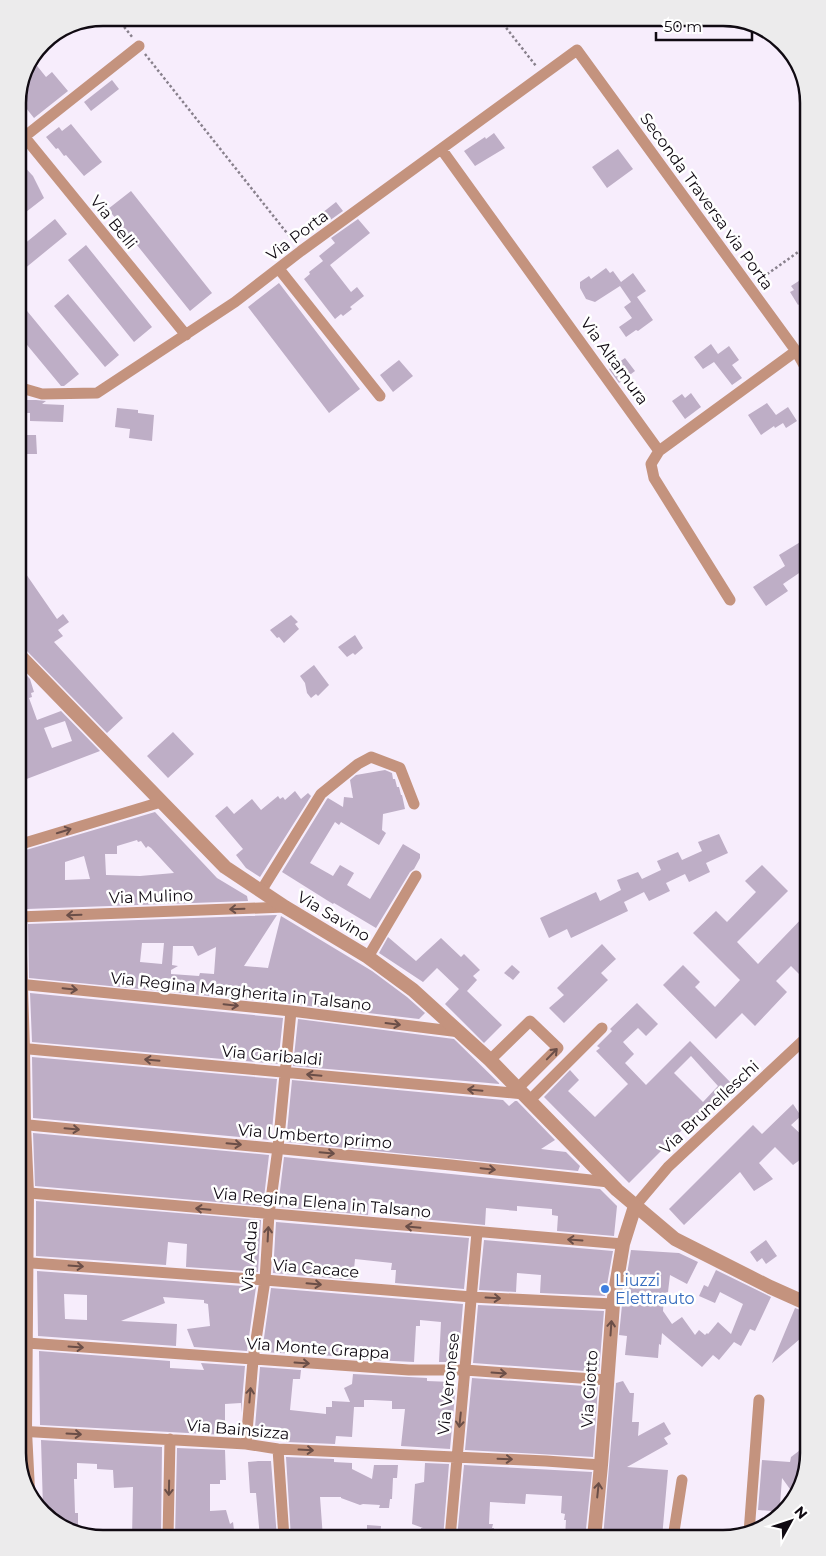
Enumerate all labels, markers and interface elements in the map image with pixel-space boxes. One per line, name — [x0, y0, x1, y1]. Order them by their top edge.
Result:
scale bar — [656, 10, 752, 42]
text: 50 m — [664, 17, 702, 36]
street label: Seconda Traversa via Porta — [636, 109, 777, 293]
street label: Via Belli — [86, 192, 141, 253]
street label: Via Porta — [263, 206, 332, 265]
street label: Via Altamura — [577, 314, 653, 409]
one-way arrow — [56, 825, 72, 835]
street label: Via Mulino — [109, 886, 193, 907]
street label: Via Savino — [294, 887, 374, 946]
one-way arrow — [229, 905, 245, 914]
one-way arrow — [66, 910, 82, 920]
street label: Via Regina Margherita in Talsano — [110, 968, 372, 1015]
one-way arrow — [61, 985, 77, 994]
one-way arrow — [223, 1000, 239, 1010]
one-way arrow — [384, 1019, 400, 1029]
street label: Via Garibaldi — [221, 1042, 323, 1069]
one-way arrow — [546, 1048, 558, 1060]
one-way arrow — [144, 1056, 160, 1065]
street label: Via Brunelleschi — [656, 1057, 763, 1158]
one-way arrow — [306, 1070, 322, 1080]
one-way arrow — [468, 1085, 484, 1095]
street label: Via Umberto primo — [237, 1120, 393, 1153]
one-way arrow — [64, 1125, 80, 1134]
one-way arrow — [226, 1140, 242, 1149]
one-way arrow — [318, 1148, 334, 1158]
one-way arrow — [480, 1164, 496, 1174]
street label: Via Regina Elena in Talsano — [212, 1184, 432, 1221]
one-way arrow — [195, 1204, 211, 1213]
street label: Via Adua — [238, 1220, 261, 1292]
one-way arrow — [405, 1222, 421, 1231]
one-way arrow — [263, 1226, 272, 1242]
one-way arrow — [567, 1235, 583, 1244]
street label: Via Cacace — [272, 1255, 360, 1282]
one-way arrow — [68, 1262, 84, 1271]
place label: Liuzzi Elettrauto — [615, 1271, 695, 1308]
one-way arrow — [306, 1279, 322, 1288]
marker: Liuzzi Elettrauto — [599, 1283, 611, 1295]
one-way arrow — [485, 1294, 501, 1303]
one-way arrow — [607, 1320, 616, 1336]
street label: Via Veronese — [434, 1332, 463, 1436]
street label: Via Monte Grappa — [246, 1334, 390, 1363]
one-way arrow — [67, 1342, 83, 1352]
street label: Via Giotto — [577, 1349, 602, 1429]
one-way arrow — [293, 1359, 309, 1368]
one-way arrow — [491, 1368, 507, 1377]
one-way arrow — [245, 1387, 255, 1403]
one-way arrow — [455, 1412, 465, 1428]
street label: Via Bainsizza — [186, 1416, 290, 1443]
one-way arrow — [66, 1429, 82, 1438]
one-way arrow — [297, 1446, 313, 1455]
one-way arrow — [497, 1454, 513, 1464]
one-way arrow — [164, 1480, 174, 1496]
one-way arrow — [594, 1482, 603, 1498]
north arrow — [766, 1496, 816, 1546]
text: N — [790, 1503, 811, 1523]

